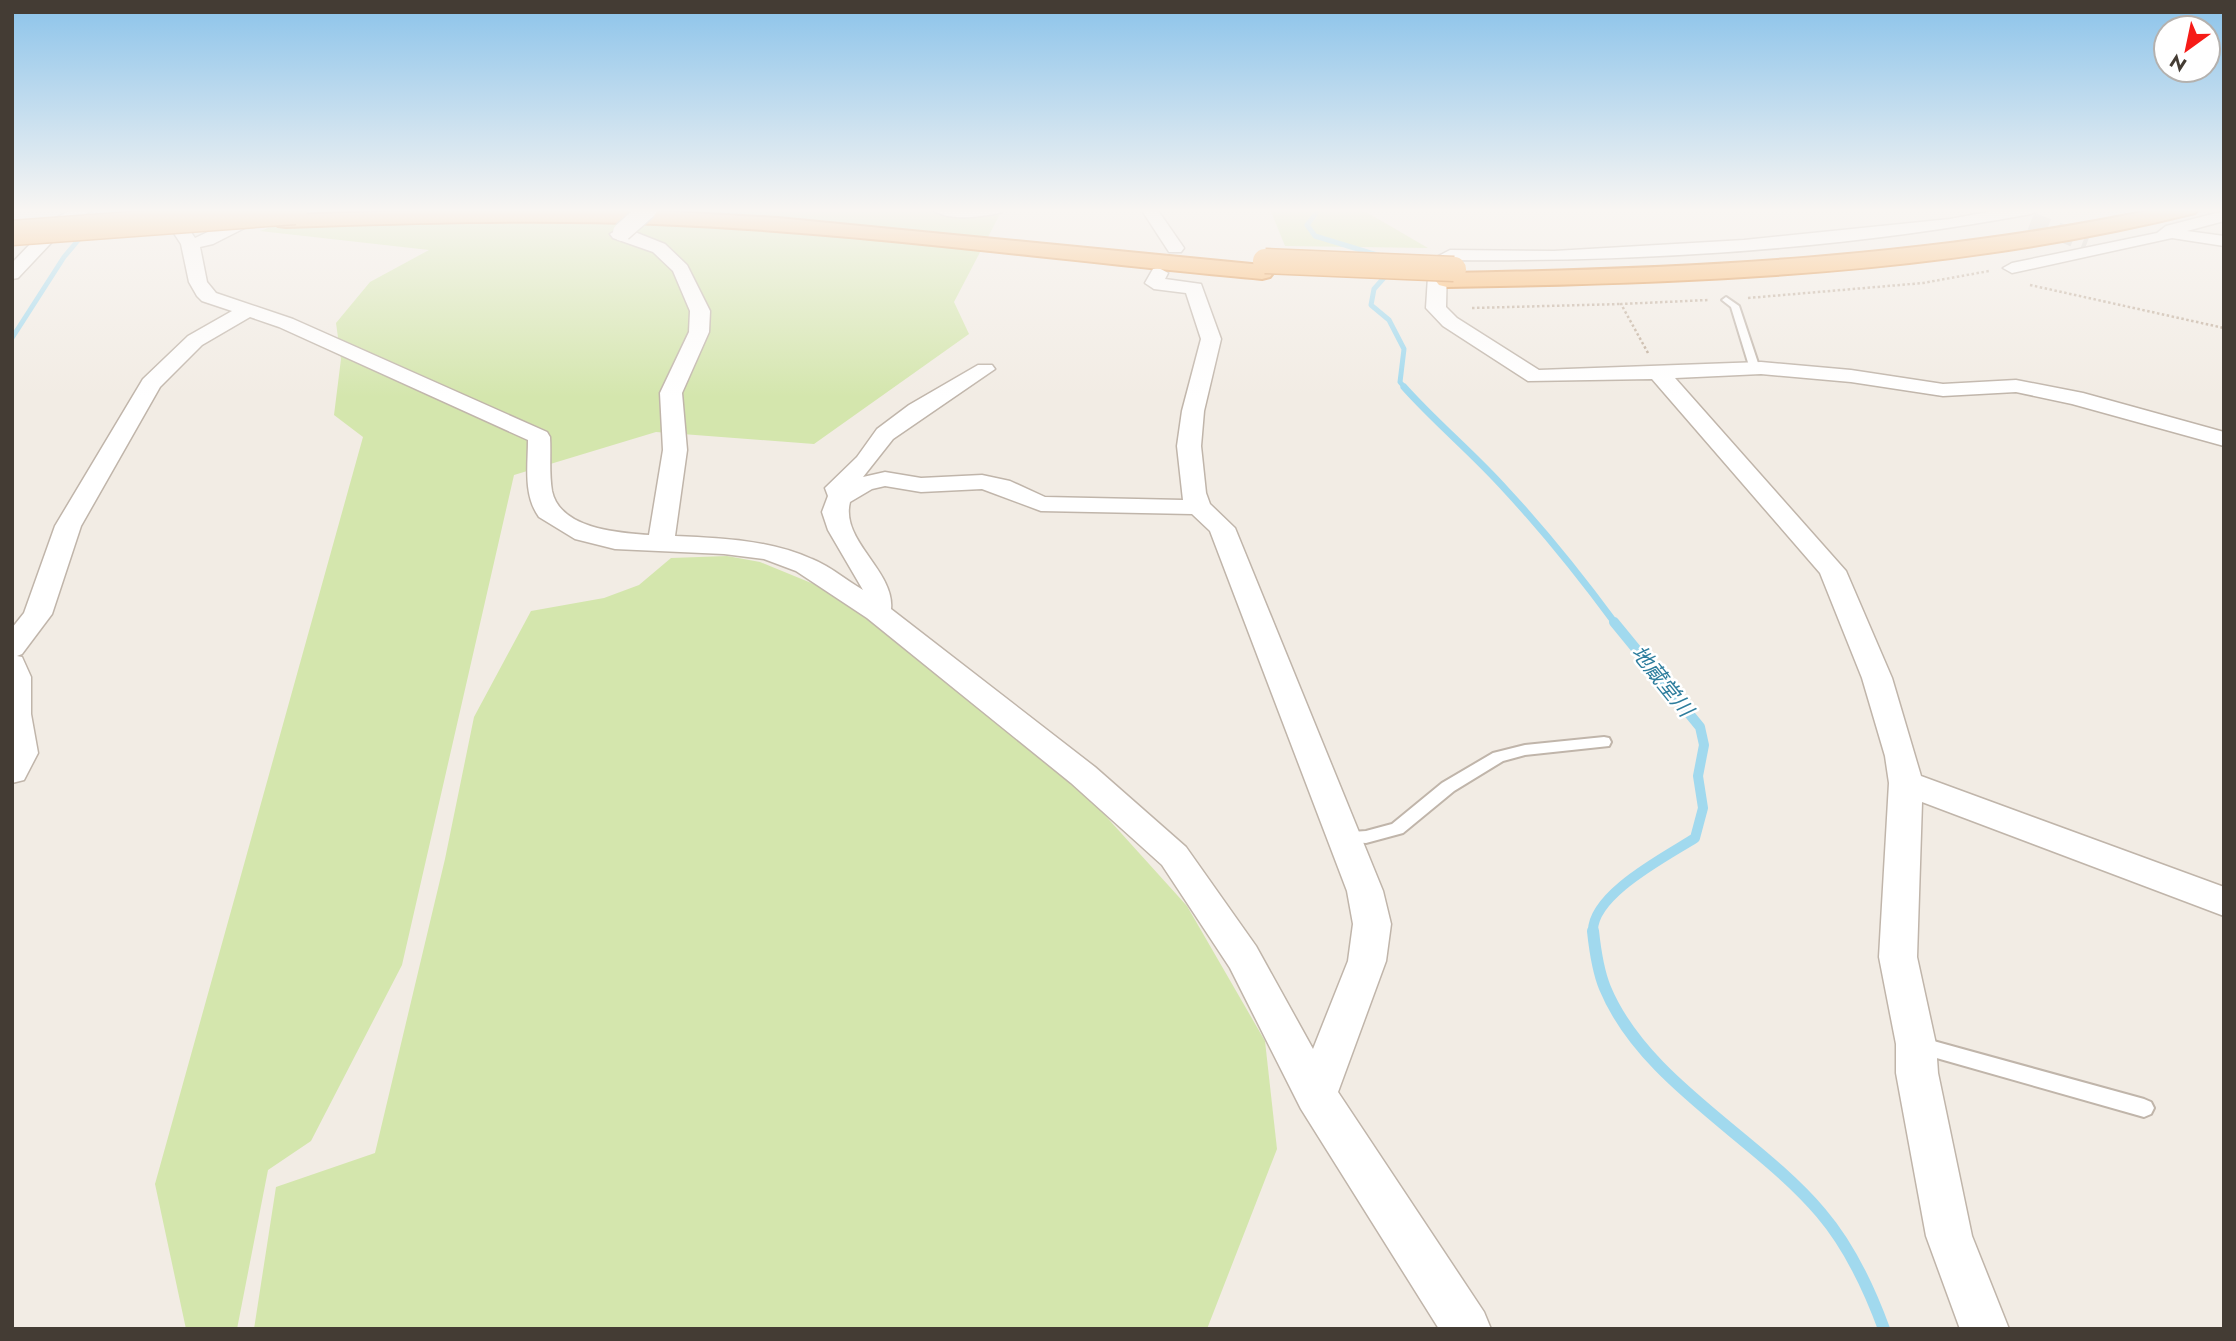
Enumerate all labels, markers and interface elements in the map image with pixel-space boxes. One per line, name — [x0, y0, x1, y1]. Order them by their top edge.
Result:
north arrow — [2152, 14, 2222, 84]
text: N — [2164, 47, 2192, 78]
water label: 地蔵堂川 — [1624, 639, 1701, 725]

